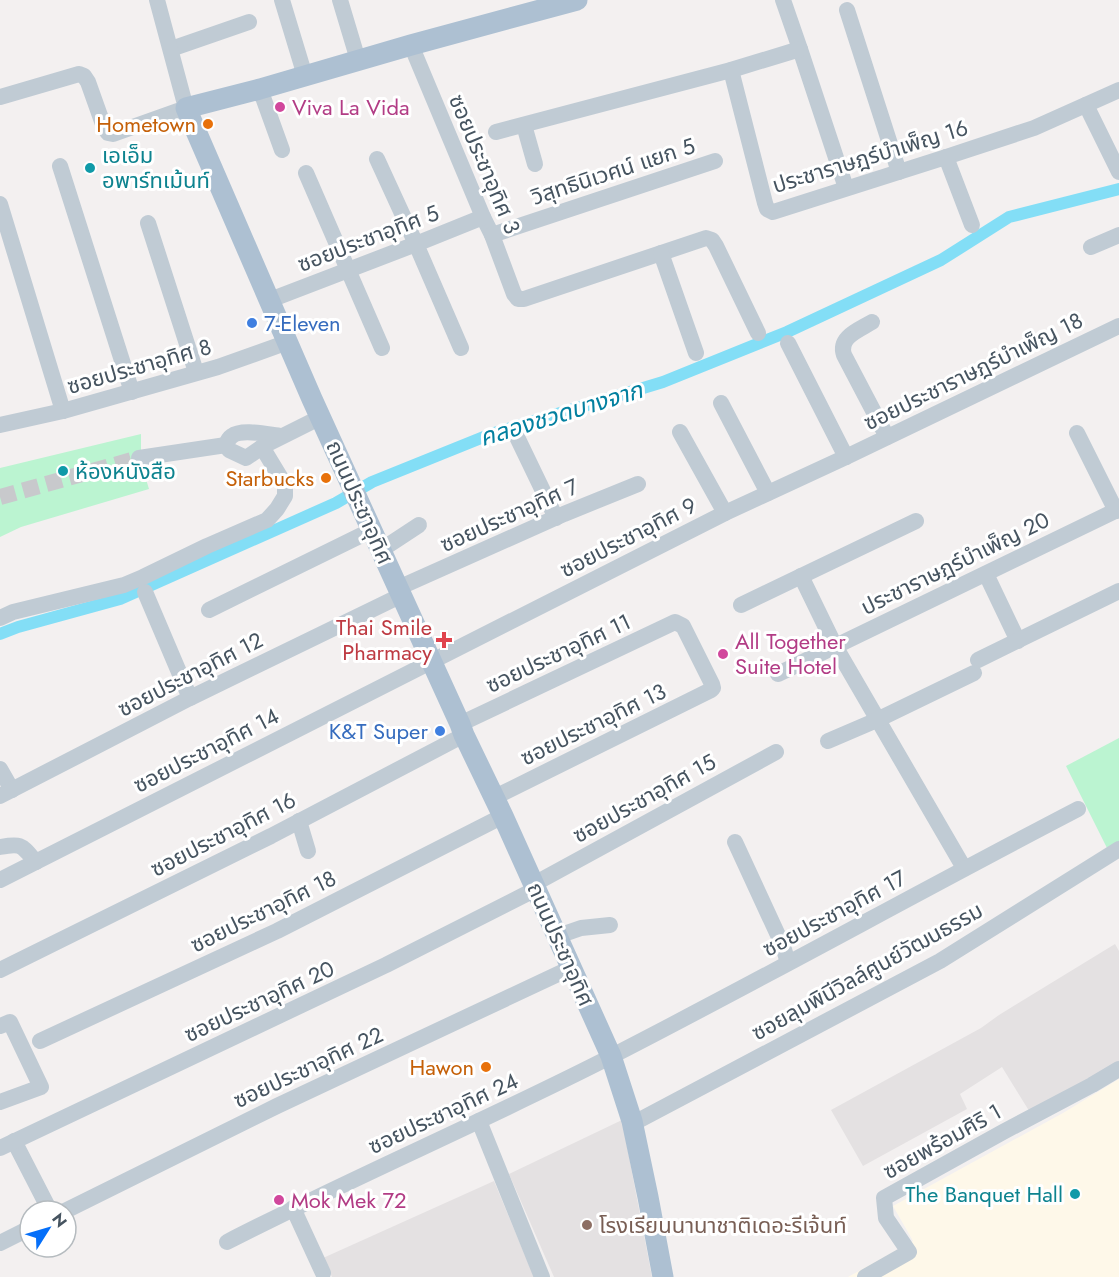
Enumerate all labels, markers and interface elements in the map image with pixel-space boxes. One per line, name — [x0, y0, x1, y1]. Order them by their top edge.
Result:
street label: ซอยประชาอุทิศ 3 — [441, 89, 529, 239]
place label: Viva La Vida — [292, 91, 410, 123]
marker: Viva La Vida — [273, 100, 287, 114]
place label: Hometown — [96, 108, 196, 140]
street label: ประชาราษฎร์บำเพ็ญ 16 — [768, 111, 972, 201]
marker: Hometown — [201, 117, 215, 131]
street label: วิสุทธินิเวศน์ แยก 5 — [526, 129, 699, 213]
place label: เอเอ็ม อพาร์ทเม้นท์ — [102, 139, 210, 196]
marker: เอเอ็ม อพาร์ทเม้นท์ — [83, 161, 97, 175]
street label: ซอยประชาอุทิศ 5 — [293, 196, 443, 280]
street label: ซอยประชาราษฎร์บำเพ็ญ 18 — [858, 304, 1088, 438]
place label: 7-Eleven — [264, 307, 341, 339]
marker: 7-Eleven — [245, 316, 259, 330]
street label: ซอยประชาอุทิศ 8 — [63, 330, 215, 402]
water label: คลองชวดบางจาก — [475, 372, 648, 455]
street label: ถนนประชาอุทิศ — [318, 435, 402, 569]
place label: ห้องหนังสือ — [75, 455, 176, 487]
place label: Starbucks — [225, 462, 314, 494]
marker: ห้องหนังสือ — [56, 464, 70, 478]
street label: ซอยประชาอุทิศ 7 — [435, 470, 584, 560]
marker: Starbucks — [319, 471, 333, 485]
street label: ซอยประชาอุทิศ 9 — [554, 489, 702, 585]
street label: ประชาราษฎร์บำเพ็ญ 20 — [855, 503, 1055, 623]
street label: ซอยประชาอุทิศ 11 — [480, 605, 636, 701]
place label: Thai Smile Pharmacy — [336, 611, 432, 668]
street label: ซอยประชาอุทิศ 12 — [112, 624, 268, 724]
place label: All Together Suite Hotel — [735, 625, 846, 682]
marker: Thai Smile Pharmacy — [437, 633, 451, 647]
marker: All Together Suite Hotel — [716, 647, 730, 661]
street label: ซอยประชาอุทิศ 13 — [515, 675, 671, 773]
street label: ซอยประชาอุทิศ 14 — [128, 699, 285, 800]
place label: K&T Super — [329, 715, 428, 747]
marker: K&T Super — [433, 724, 447, 738]
street label: ซอยประชาอุทิศ 15 — [567, 745, 721, 851]
street label: ซอยประชาอุทิศ 16 — [145, 784, 301, 884]
street label: ซอยประชาอุทิศ 17 — [757, 861, 912, 964]
street label: ซอยประชาอุทิศ 18 — [185, 862, 341, 960]
street label: ถนนประชาอุทิศ — [519, 877, 603, 1011]
street label: ซอยลุมพินีวิลล์ศูนย์วัฒนธรรม — [745, 894, 989, 1048]
street label: ซอยประชาอุทิศ 20 — [179, 952, 339, 1050]
street label: ซอยประชาอุทิศ 22 — [228, 1018, 388, 1116]
place label: Hawon — [410, 1051, 474, 1083]
marker: Hawon — [479, 1060, 493, 1074]
street label: ซอยประชาอุทิศ 24 — [363, 1064, 523, 1162]
street label: ซอยพร้อมศิริ 1 — [877, 1095, 1007, 1187]
place label: The Banquet Hall — [905, 1178, 1063, 1210]
place label: Mok Mek 72 — [291, 1184, 407, 1216]
marker: The Banquet Hall — [1068, 1187, 1082, 1201]
marker: Mok Mek 72 — [272, 1193, 286, 1207]
north arrow — [18, 1199, 78, 1259]
text: N — [47, 1208, 73, 1232]
place label: โรงเรียนนานาชาติเดอะรีเจ้นท์ — [599, 1209, 847, 1241]
marker: โรงเรียนนานาชาติเดอะรีเจ้นท์ — [580, 1218, 594, 1232]

